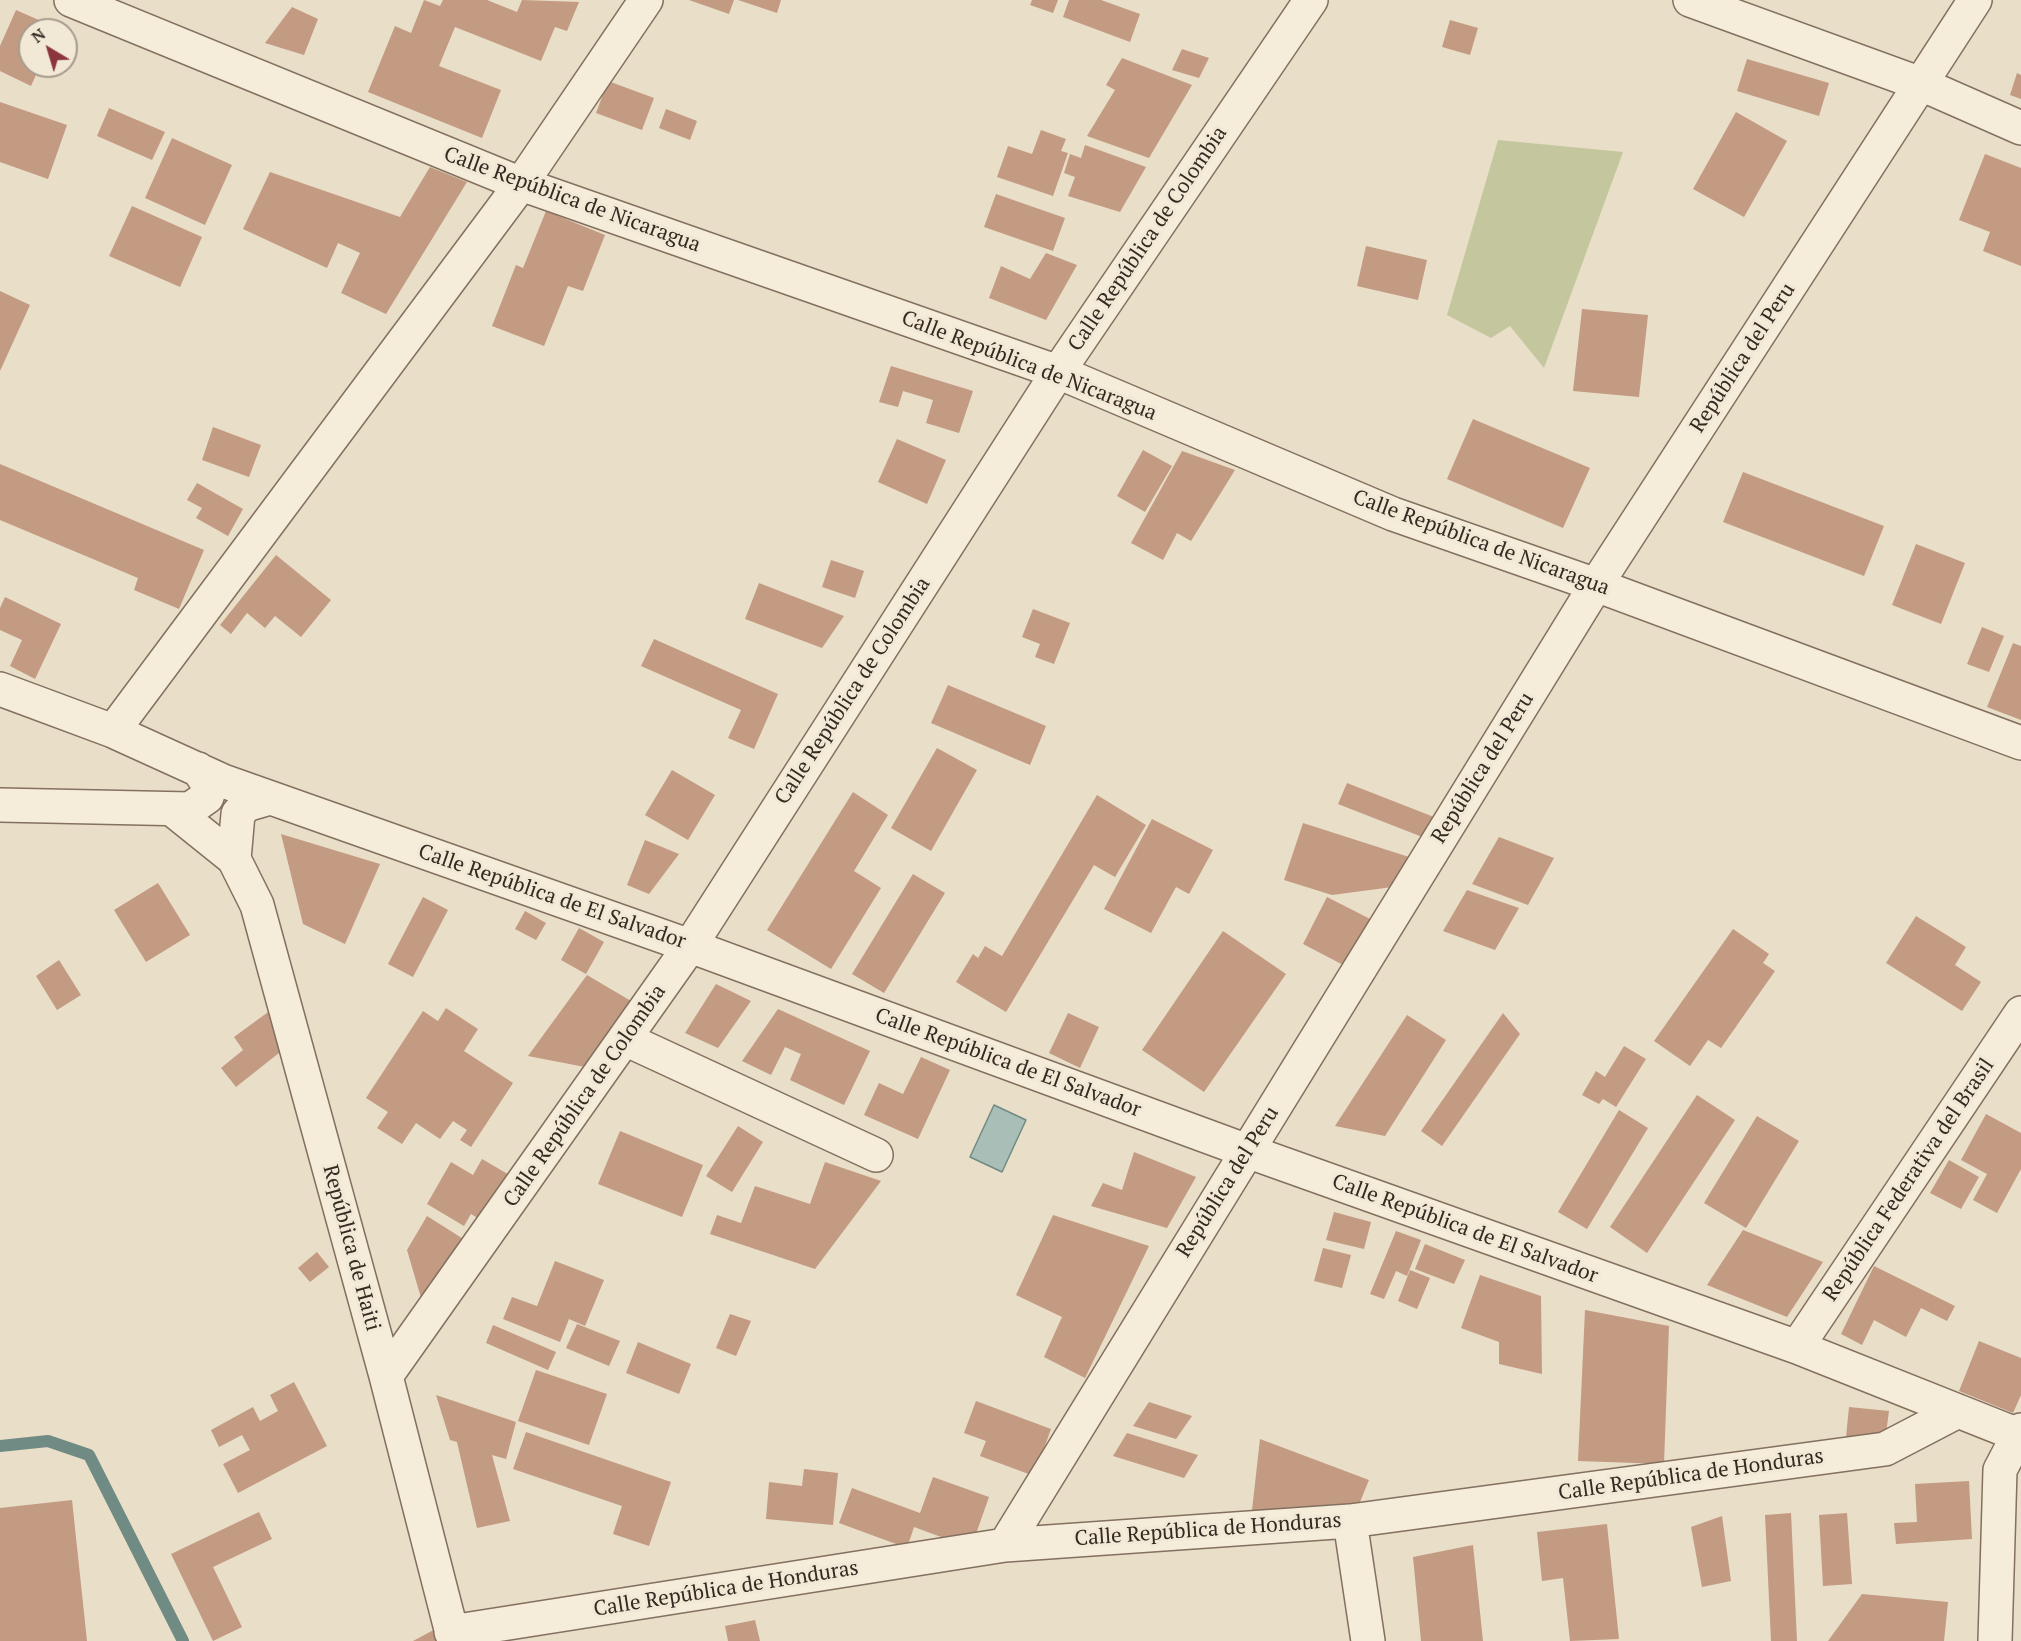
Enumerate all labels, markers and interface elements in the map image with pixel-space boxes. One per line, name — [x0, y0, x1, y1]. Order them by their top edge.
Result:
north arrow — [18, 18, 78, 78]
text: N — [27, 23, 50, 48]
street label: Calle República de Colombia — [1063, 122, 1233, 356]
street label: Calle República de Nicaragua — [440, 142, 704, 258]
street label: República del Peru — [1685, 278, 1801, 438]
street label: Calle República de Nicaragua — [898, 306, 1160, 426]
street label: Calle República de Nicaragua — [1349, 485, 1613, 601]
street label: Calle República de Colombia — [770, 573, 936, 809]
street label: República del Peru — [1426, 688, 1540, 848]
street label: Calle República de El Salvador — [415, 839, 689, 955]
street label: Calle República de Colombia — [498, 980, 672, 1212]
street label: Calle República de El Salvador — [872, 1003, 1144, 1123]
street label: República Federativa del Brasil — [1818, 1054, 2000, 1306]
street label: República del Peru — [1171, 1102, 1285, 1262]
street label: República de Haiti — [317, 1162, 385, 1334]
street label: Calle República de El Salvador — [1329, 1169, 1601, 1289]
street label: Calle República de Honduras — [1557, 1444, 1825, 1506]
street label: Calle República de Honduras — [1074, 1508, 1342, 1552]
street label: Calle República de Honduras — [592, 1556, 860, 1622]

